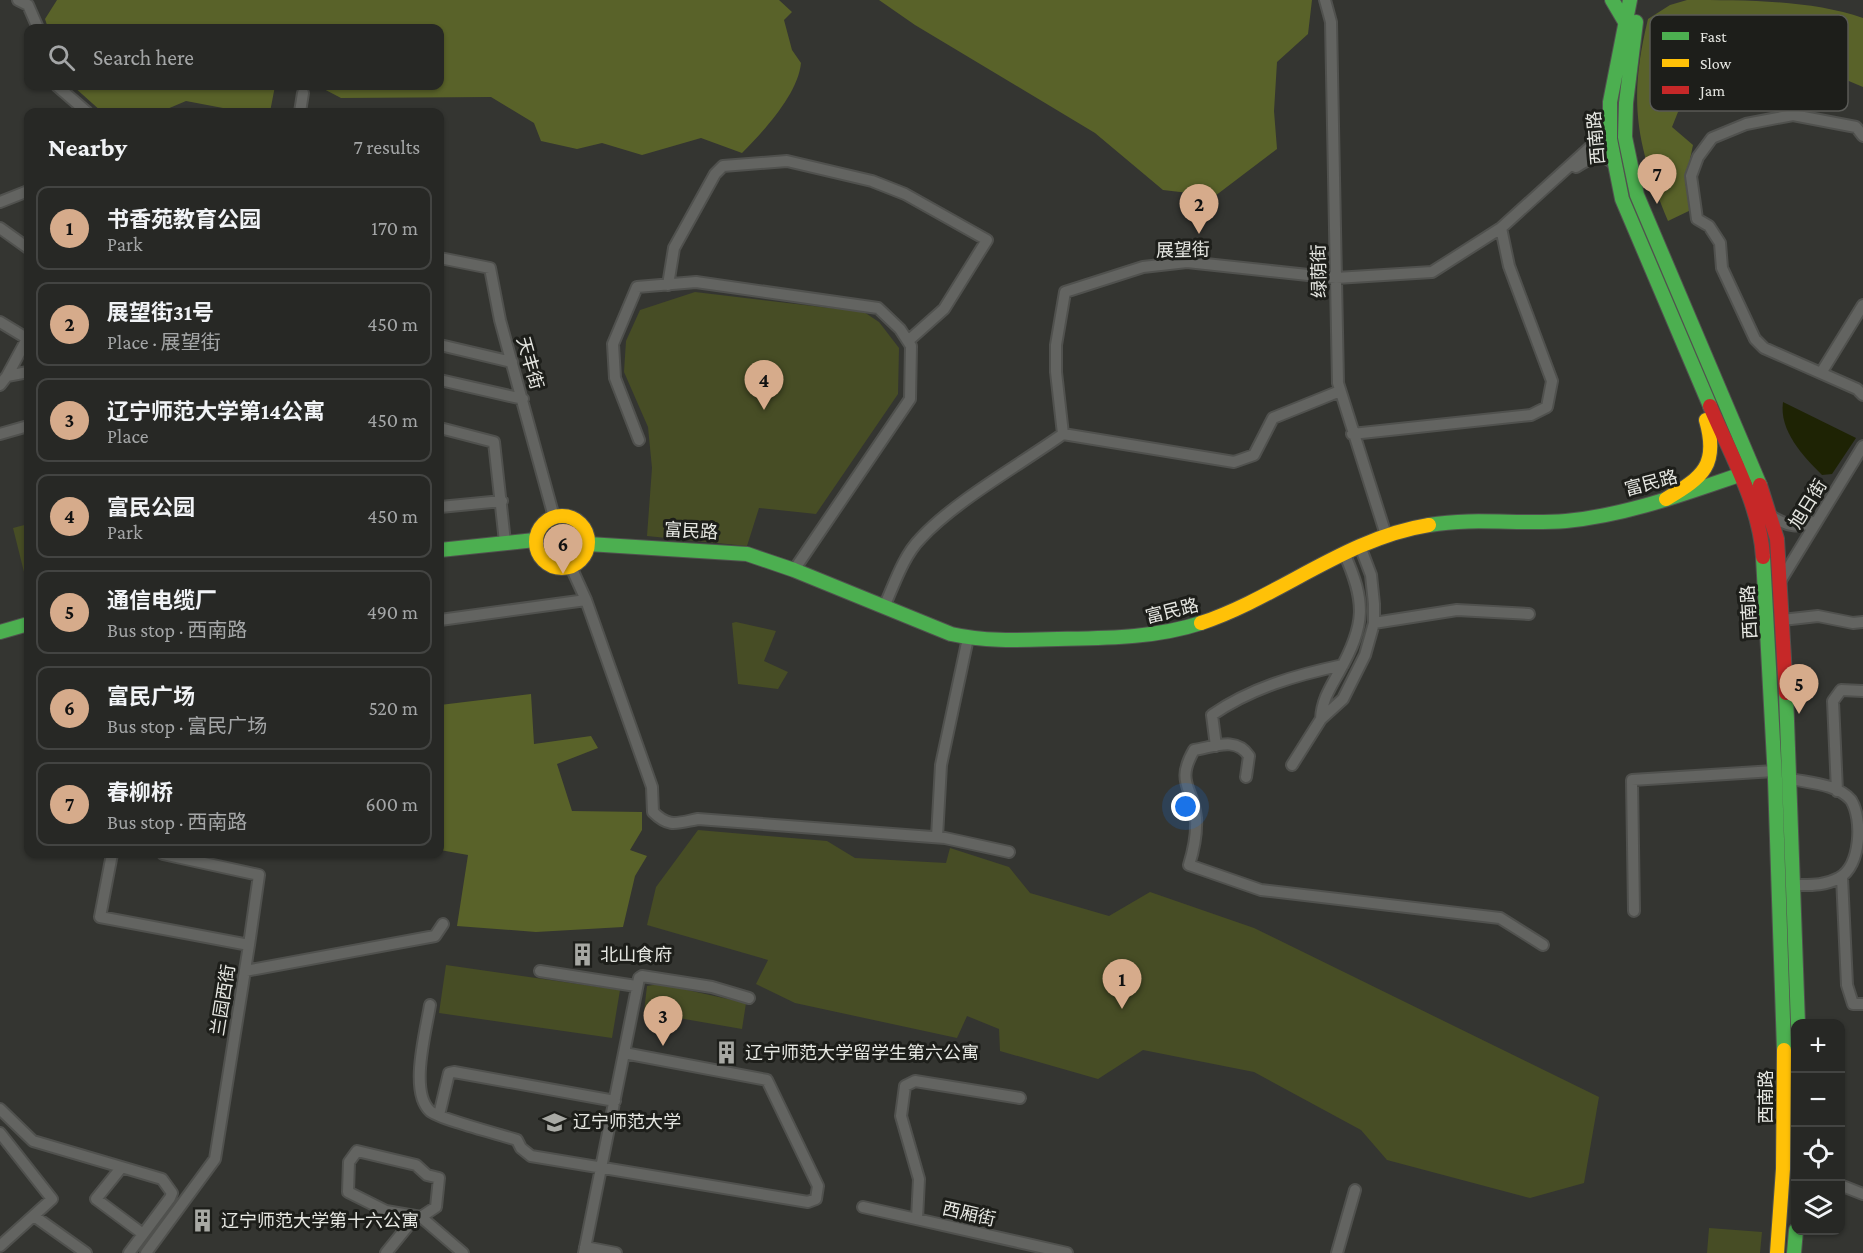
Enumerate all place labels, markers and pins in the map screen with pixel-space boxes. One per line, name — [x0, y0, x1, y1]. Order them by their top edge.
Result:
pin: 7 — [1638, 154, 1676, 204]
pin: 2 — [1180, 184, 1218, 234]
pin: 4 — [744, 360, 783, 410]
pin: 6 — [544, 524, 582, 574]
pin: 5 — [1780, 664, 1818, 714]
building icon: 北山食府 — [569, 942, 595, 968]
place label: 北山食府 — [600, 945, 672, 965]
pin: 1 — [1102, 960, 1142, 1009]
pin: 3 — [644, 996, 682, 1046]
building icon: 辽宁师范大学留学生第六公寓 — [714, 1040, 740, 1066]
place label: 辽宁师范大学留学生第六公寓 — [745, 1043, 979, 1063]
school or university icon: 辽宁师范大学 — [542, 1109, 568, 1135]
place label: 辽宁师范大学 — [573, 1112, 681, 1132]
building icon: 辽宁师范大学第十六公寓 — [190, 1208, 216, 1234]
place label: 辽宁师范大学第十六公寓 — [221, 1211, 419, 1231]

